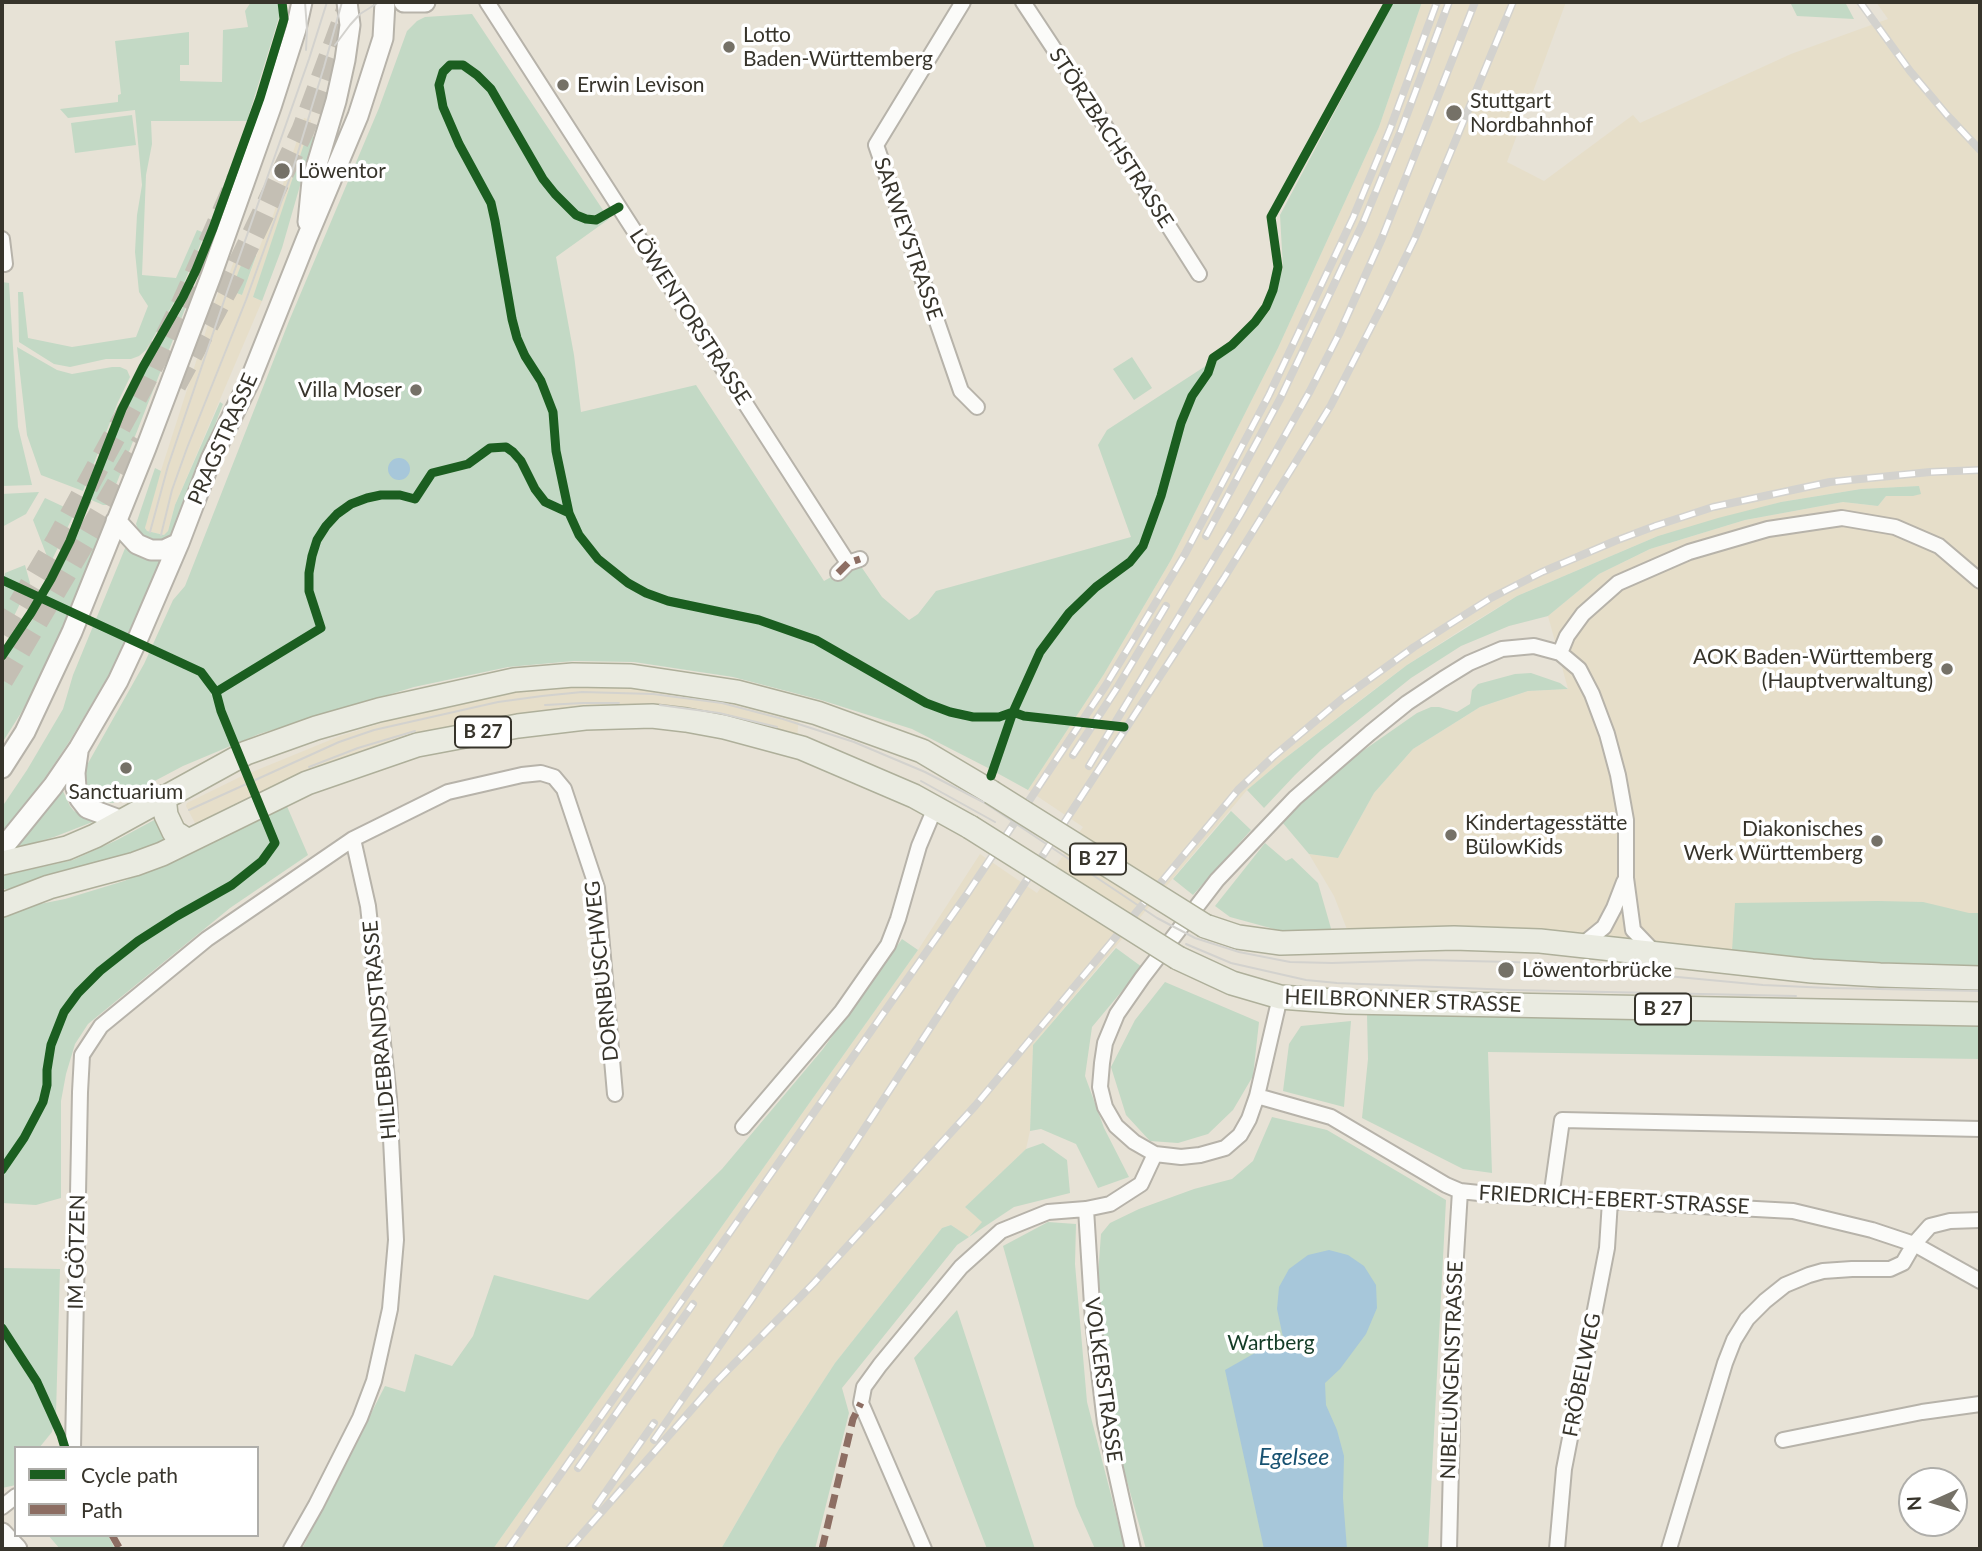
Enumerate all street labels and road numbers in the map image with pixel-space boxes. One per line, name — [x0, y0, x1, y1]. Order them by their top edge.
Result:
street label: STÖRZBACHSTRASSE — [1044, 43, 1178, 233]
street label: SARWEYSTRASSE — [868, 154, 948, 324]
street label: LÖWENTORSTRASSE — [624, 224, 756, 410]
street label: PRAGSTRASSE — [183, 369, 263, 509]
road number: B 27 — [455, 716, 511, 748]
road number: B 27 — [1070, 844, 1126, 874]
street label: DORNBUSCHWEG — [580, 880, 624, 1062]
street label: HILDEBRANDSTRASSE — [358, 919, 402, 1141]
street label: HEILBRONNER STRASSE — [1284, 984, 1522, 1018]
road number: B 27 — [1635, 993, 1691, 1024]
street label: FRIEDRICH-EBERT-STRASSE — [1478, 1180, 1750, 1220]
street label: IM GÖTZEN — [63, 1194, 91, 1310]
street label: NIBELUNGENSTRASSE — [1436, 1260, 1468, 1480]
street label: VOLKERSTRASSE — [1079, 1296, 1127, 1464]
street label: FRÖBELWEG — [1558, 1311, 1606, 1439]

